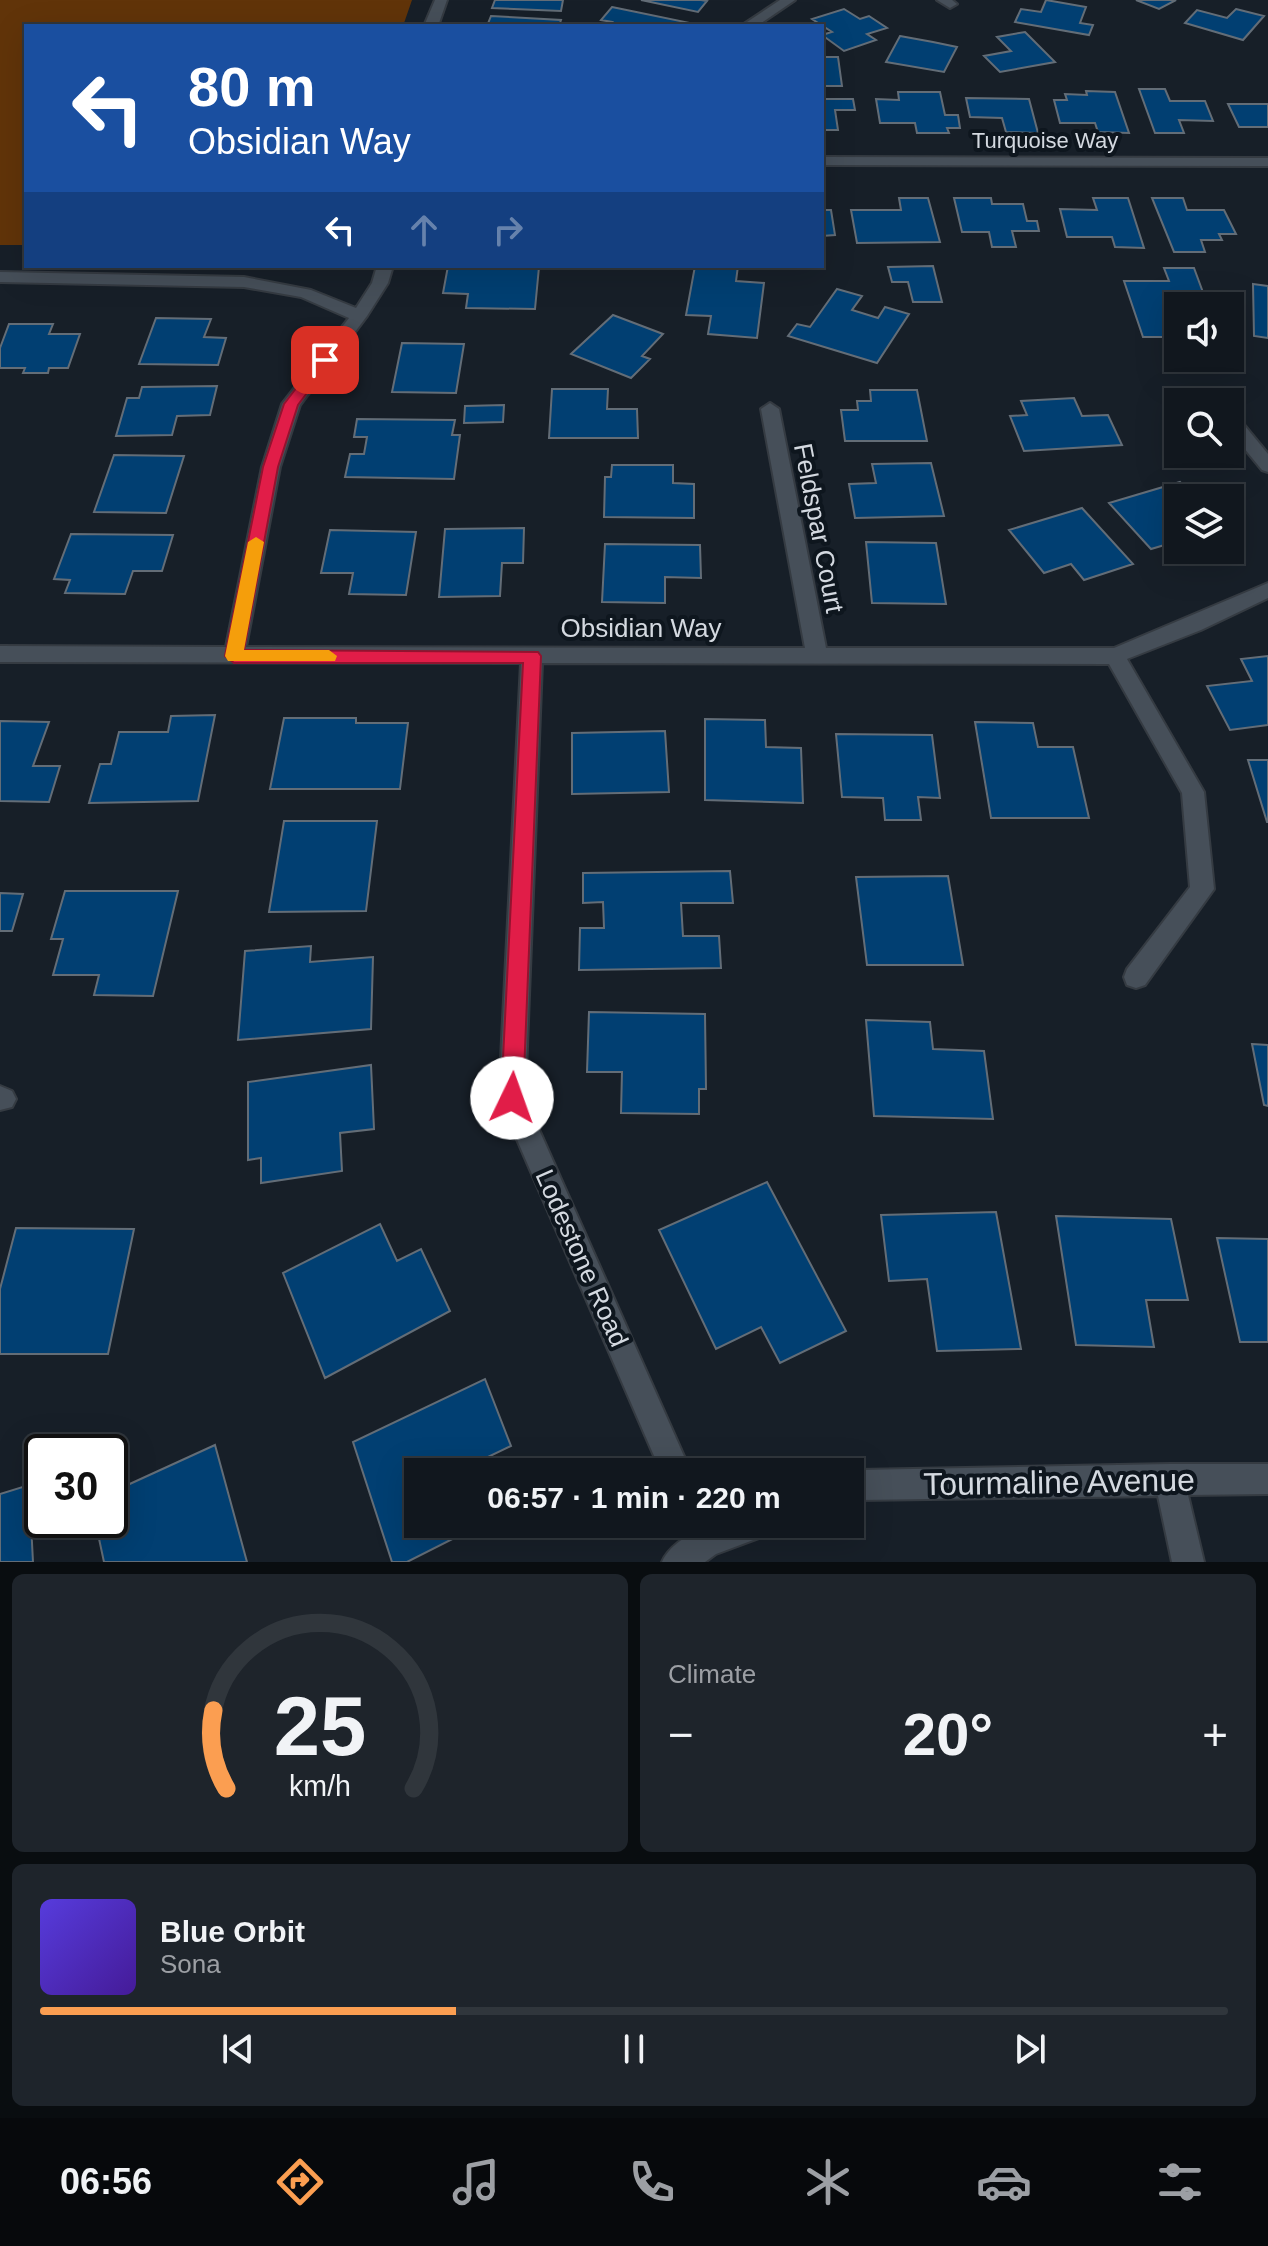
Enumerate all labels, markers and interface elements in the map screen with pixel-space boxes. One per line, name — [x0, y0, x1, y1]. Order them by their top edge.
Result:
text: 80 m — [188, 55, 316, 118]
icon: left — [56, 56, 160, 160]
text: Obsidian Way — [188, 121, 411, 162]
street label: Turquoise Way — [972, 128, 1118, 153]
icon: left — [318, 208, 362, 252]
icon: ahead — [402, 208, 446, 252]
icon: right — [486, 208, 530, 252]
map controls — [1164, 292, 1244, 564]
button: sound — [1164, 292, 1244, 372]
pin — [291, 326, 359, 394]
icon: arrive — [303, 338, 347, 382]
button: search — [1164, 388, 1244, 468]
street label: Feldspar Court — [788, 441, 850, 616]
button: layers — [1164, 484, 1244, 564]
street label: Obsidian Way — [561, 613, 721, 643]
position arrow — [470, 1056, 554, 1140]
street label: Lodestone Road — [529, 1165, 635, 1351]
speed limit sign: 30 — [24, 1434, 128, 1538]
street label: Tourmaline Avenue — [923, 1462, 1195, 1502]
text: 06:57 · 1 min · 220 m — [487, 1481, 781, 1514]
text: Climate — [668, 1659, 756, 1689]
text: 25 — [274, 1680, 366, 1773]
text: 20° — [903, 1701, 993, 1768]
text: − — [668, 1710, 694, 1759]
text: + — [1202, 1710, 1228, 1759]
text: km/h — [289, 1770, 351, 1802]
text: Blue Orbit — [160, 1915, 305, 1948]
text: Sona — [160, 1949, 221, 1979]
icon: previous — [216, 2027, 260, 2071]
icon: pause — [612, 2027, 656, 2071]
icon: next — [1008, 2027, 1052, 2071]
icon: directions — [272, 2154, 328, 2210]
icon: music — [448, 2154, 504, 2210]
icon: phone — [624, 2154, 680, 2210]
icon: climate — [800, 2154, 856, 2210]
icon: car — [976, 2154, 1032, 2210]
icon: filters — [1152, 2154, 1208, 2210]
text: 06:56 — [60, 2161, 152, 2202]

